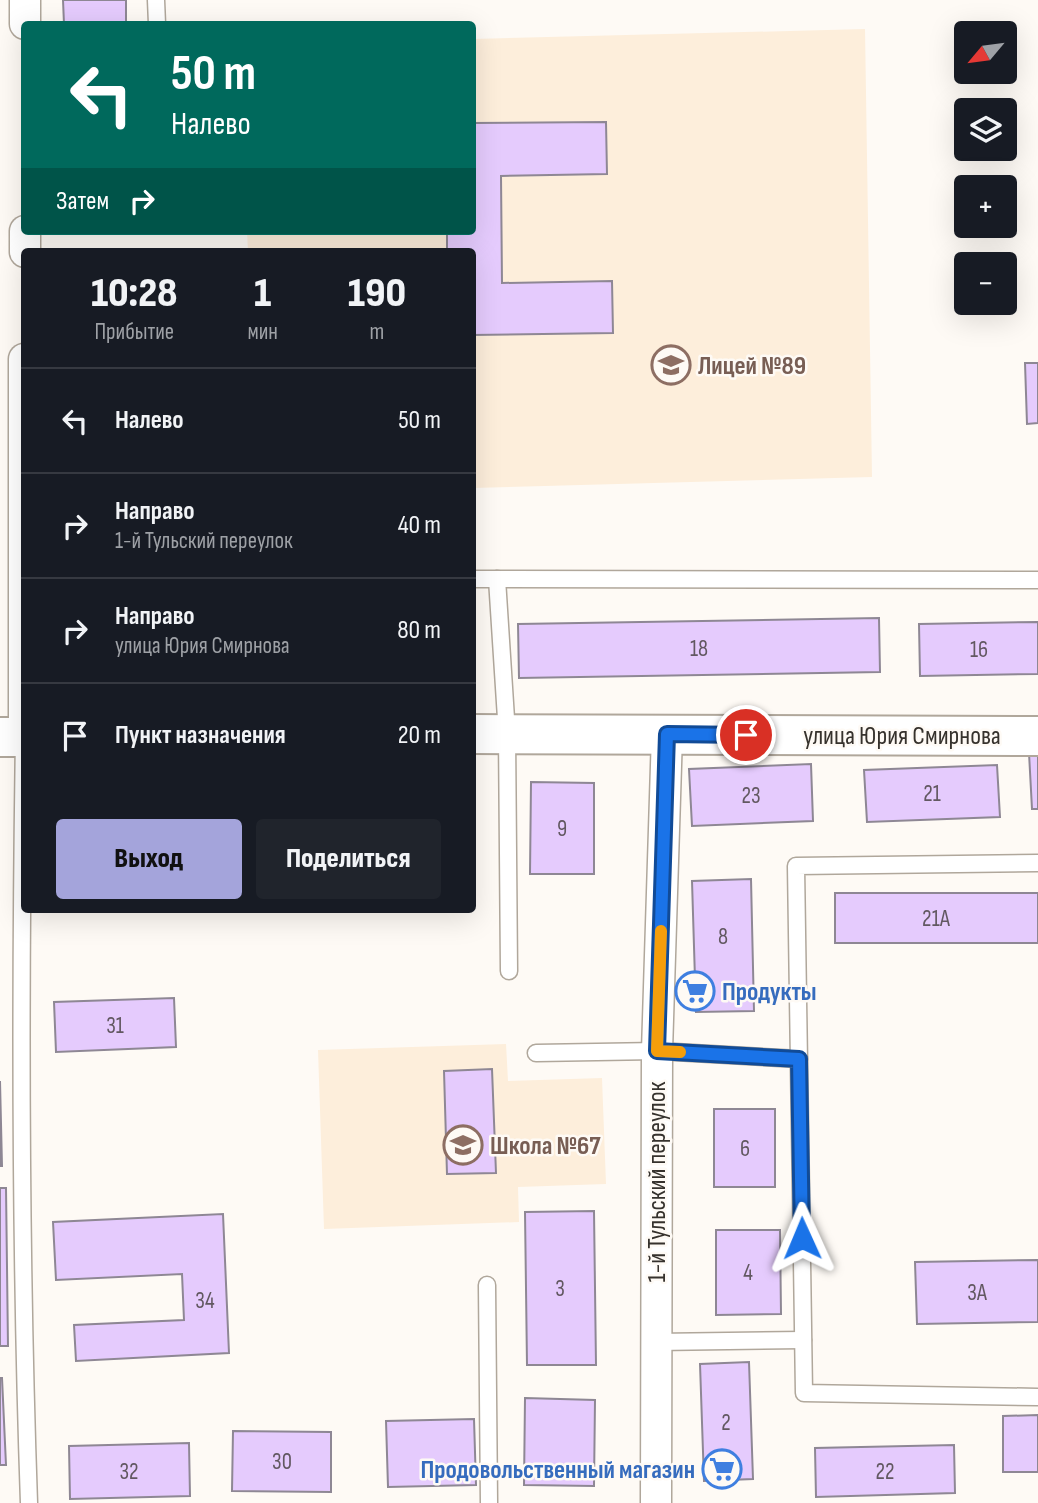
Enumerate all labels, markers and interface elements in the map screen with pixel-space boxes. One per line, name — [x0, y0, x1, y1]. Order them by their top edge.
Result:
north arrow — [954, 21, 1017, 84]
map controls — [954, 21, 1017, 315]
text: 50 m — [171, 45, 256, 104]
icon: left — [56, 49, 147, 140]
button: layers — [954, 98, 1017, 161]
text: Налево — [171, 105, 251, 144]
button: + — [954, 175, 1017, 238]
icon: right — [123, 182, 161, 220]
text: Затем — [56, 186, 109, 217]
button: − — [954, 252, 1017, 315]
text: 10:28 — [91, 268, 178, 319]
text: 1 — [254, 268, 271, 319]
text: 190 — [348, 268, 406, 319]
text: Прибытие — [94, 318, 174, 346]
text: мин — [247, 318, 278, 346]
text: m — [370, 318, 384, 346]
school or university icon: Лицей №89 — [650, 344, 692, 386]
place label: Лицей №89 — [698, 351, 806, 382]
icon: left — [56, 402, 94, 440]
text: Налево — [115, 405, 184, 436]
text: 50 m — [398, 405, 441, 436]
text: Направо — [115, 496, 194, 527]
icon: right — [56, 507, 94, 545]
text: 40 m — [398, 510, 441, 541]
text: 1-й Тульский переулок — [115, 527, 293, 555]
text: Направо — [115, 601, 194, 632]
icon: right — [56, 612, 94, 650]
text: 80 m — [397, 615, 441, 646]
text: улица Юрия Смирнова — [115, 632, 290, 660]
house number: 18 — [690, 635, 708, 663]
house number: 16 — [970, 636, 988, 664]
pin — [716, 705, 776, 765]
icon: arrive — [727, 716, 765, 754]
icon: arrive — [56, 717, 94, 755]
text: Пункт назначения — [115, 720, 286, 751]
text: 20 m — [398, 720, 441, 751]
street label: улица Юрия Смирнова — [803, 721, 1001, 752]
house number: 21 — [923, 780, 941, 808]
house number: 23 — [741, 782, 761, 810]
house number: 9 — [557, 815, 567, 843]
button: Выход — [56, 819, 242, 899]
button: Поделиться — [256, 819, 441, 899]
house number: 21А — [922, 905, 950, 933]
house number: 8 — [718, 923, 728, 951]
supermarket icon: Продукты — [674, 970, 716, 1012]
place label: Продукты — [722, 977, 817, 1008]
house number: 31 — [106, 1012, 124, 1040]
street label: 1-й Тульский переулок — [642, 1081, 673, 1282]
school or university icon: Школа №67 — [442, 1124, 484, 1166]
place label: Школа №67 — [490, 1131, 601, 1162]
house number: 6 — [740, 1135, 750, 1163]
position arrow — [765, 1201, 839, 1275]
house number: 4 — [743, 1259, 753, 1287]
house number: 3 — [555, 1275, 565, 1303]
house number: 3А — [967, 1279, 987, 1307]
house number: 34 — [195, 1287, 215, 1315]
house number: 2 — [721, 1409, 731, 1437]
house number: 30 — [272, 1448, 292, 1476]
supermarket icon: Продовольственный магазин — [701, 1448, 743, 1490]
place label: Продовольственный магазин — [420, 1455, 695, 1486]
house number: 32 — [119, 1458, 139, 1486]
house number: 22 — [876, 1458, 894, 1486]

